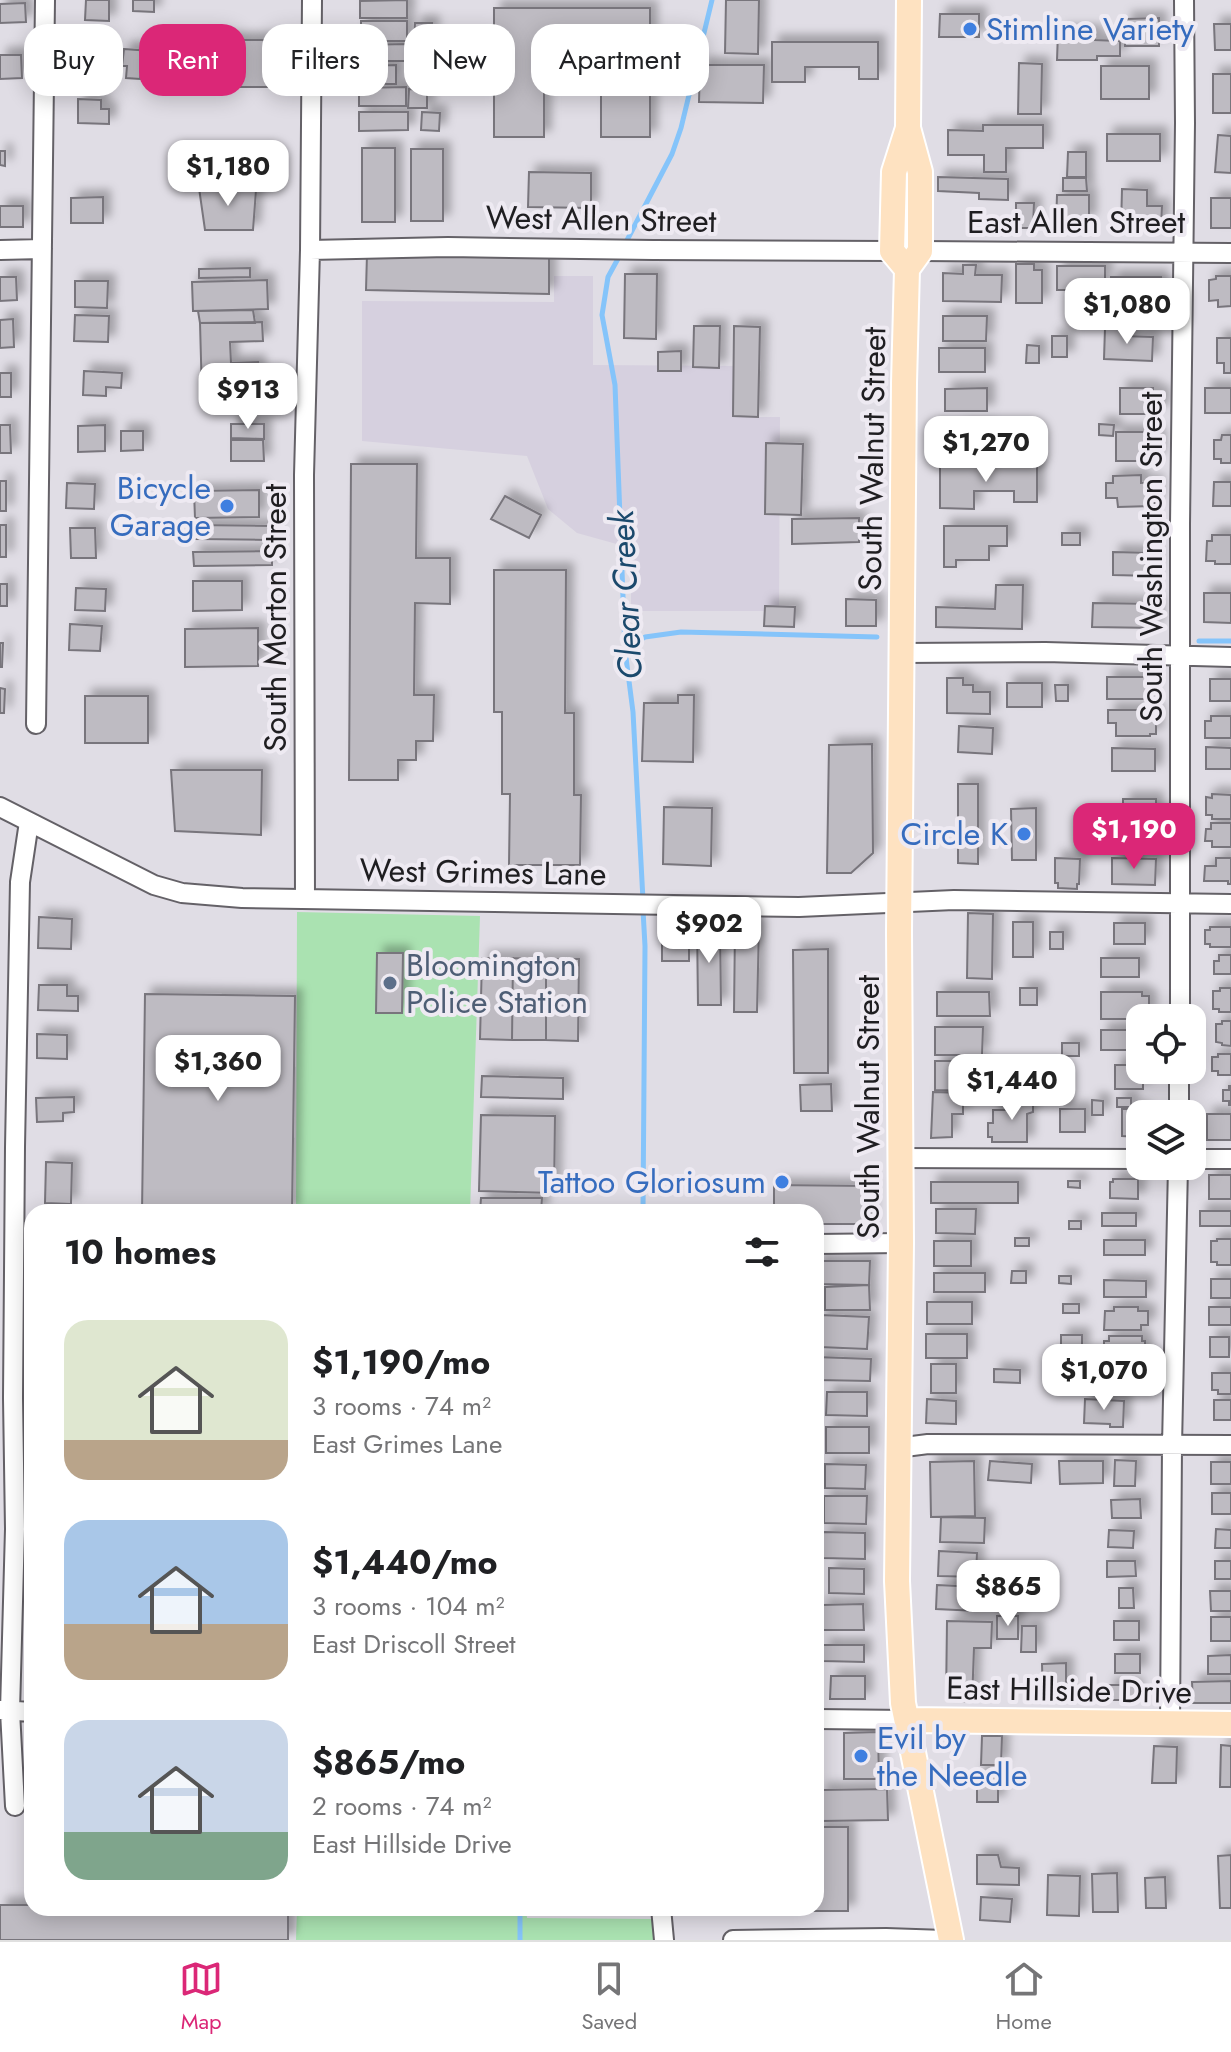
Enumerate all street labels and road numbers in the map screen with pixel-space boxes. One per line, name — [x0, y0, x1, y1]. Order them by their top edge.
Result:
street label: West Allen Street — [485, 194, 717, 244]
street label: East Allen Street — [967, 199, 1185, 245]
street label: South Walnut Street — [847, 326, 897, 592]
street label: South Washington Street — [1128, 391, 1174, 722]
street label: South Morton Street — [252, 484, 298, 752]
street label: West Grimes Lane — [359, 847, 607, 897]
street label: South Walnut Street — [845, 975, 891, 1239]
street label: East Hillside Drive — [946, 1665, 1192, 1715]

